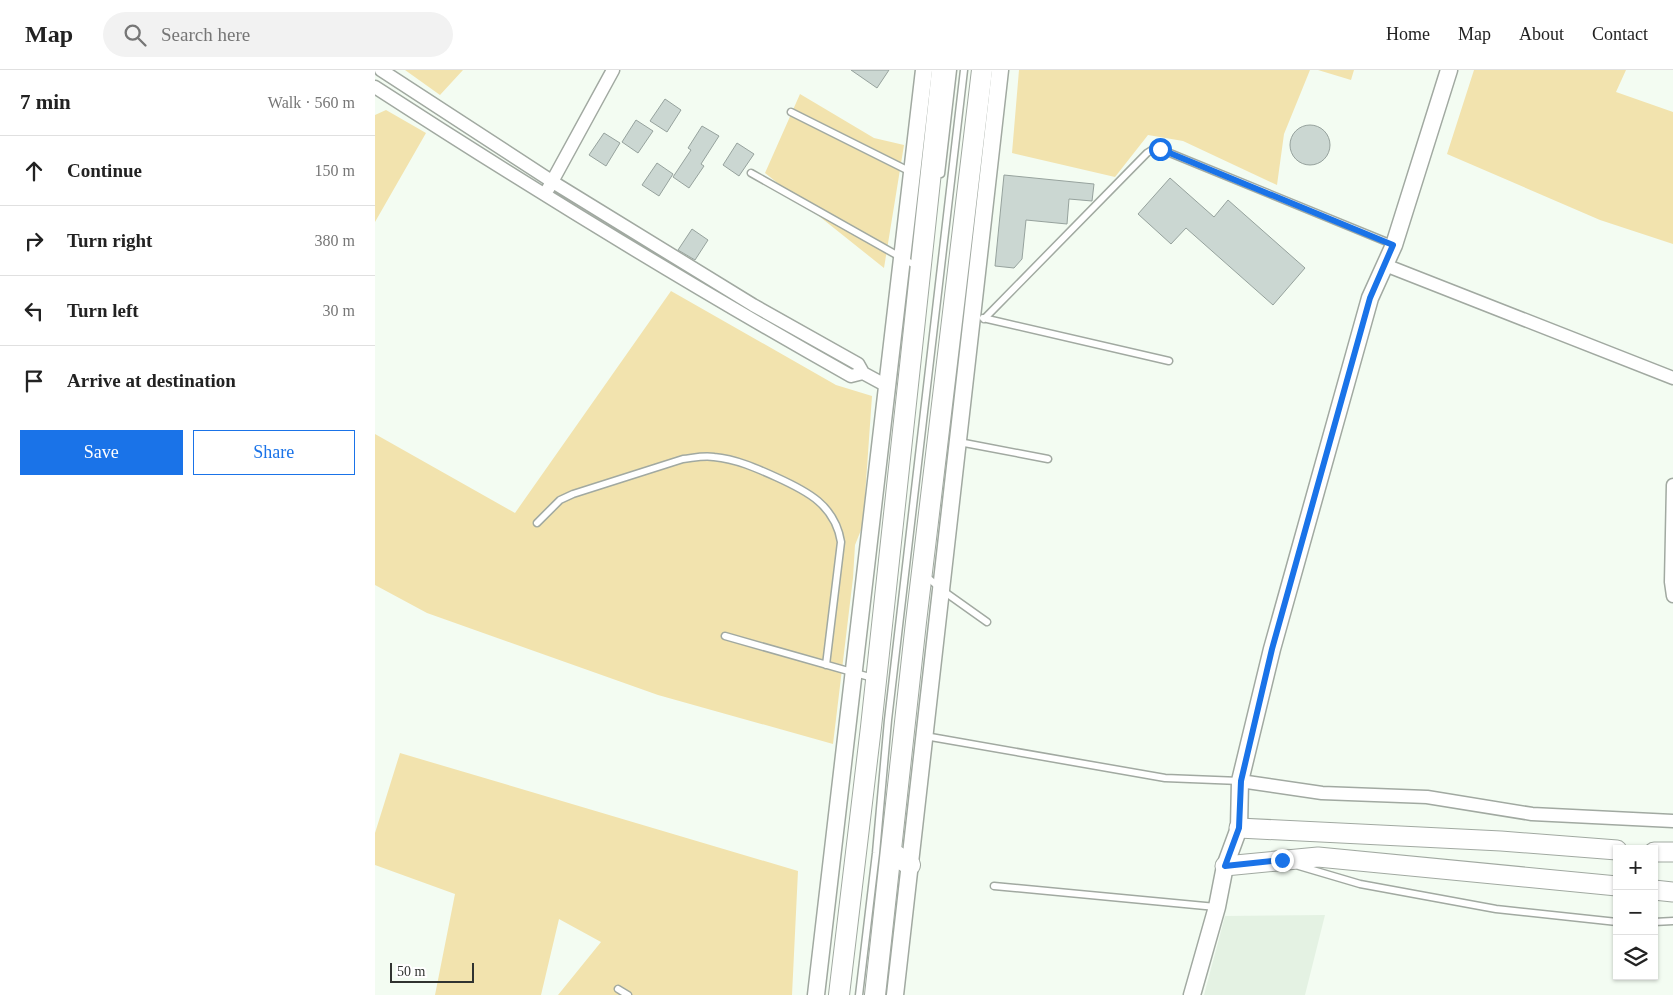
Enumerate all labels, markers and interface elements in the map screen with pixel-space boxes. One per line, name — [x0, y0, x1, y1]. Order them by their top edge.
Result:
search box — [103, 12, 453, 57]
text: Map — [25, 21, 73, 47]
icon: search — [121, 21, 149, 49]
text: Search here — [161, 24, 250, 45]
text: Home — [1386, 24, 1430, 44]
text: Map — [1458, 24, 1491, 44]
text: About — [1519, 24, 1564, 44]
text: Contact — [1592, 24, 1648, 44]
text: 7 min — [20, 90, 71, 114]
text: Walk · 560 m — [268, 94, 355, 111]
route start — [1149, 138, 1172, 161]
icon: ahead — [20, 157, 48, 185]
text: Continue — [67, 160, 142, 181]
text: 150 m — [315, 162, 355, 179]
icon: right — [20, 227, 48, 255]
text: Turn right — [67, 230, 152, 251]
text: 380 m — [315, 232, 355, 249]
icon: left — [20, 297, 48, 325]
text: Turn left — [67, 300, 139, 321]
text: 30 m — [323, 302, 355, 319]
icon: arrive — [20, 367, 48, 395]
text: Arrive at destination — [67, 370, 236, 391]
button: Save — [20, 430, 183, 475]
button: Share — [193, 430, 355, 475]
map controls — [1613, 845, 1658, 980]
button: + — [1613, 845, 1658, 890]
route end — [1271, 849, 1294, 872]
button: − — [1613, 890, 1658, 935]
button: layers — [1613, 935, 1658, 980]
scale bar — [390, 960, 474, 983]
text: 50 m — [397, 964, 425, 979]

